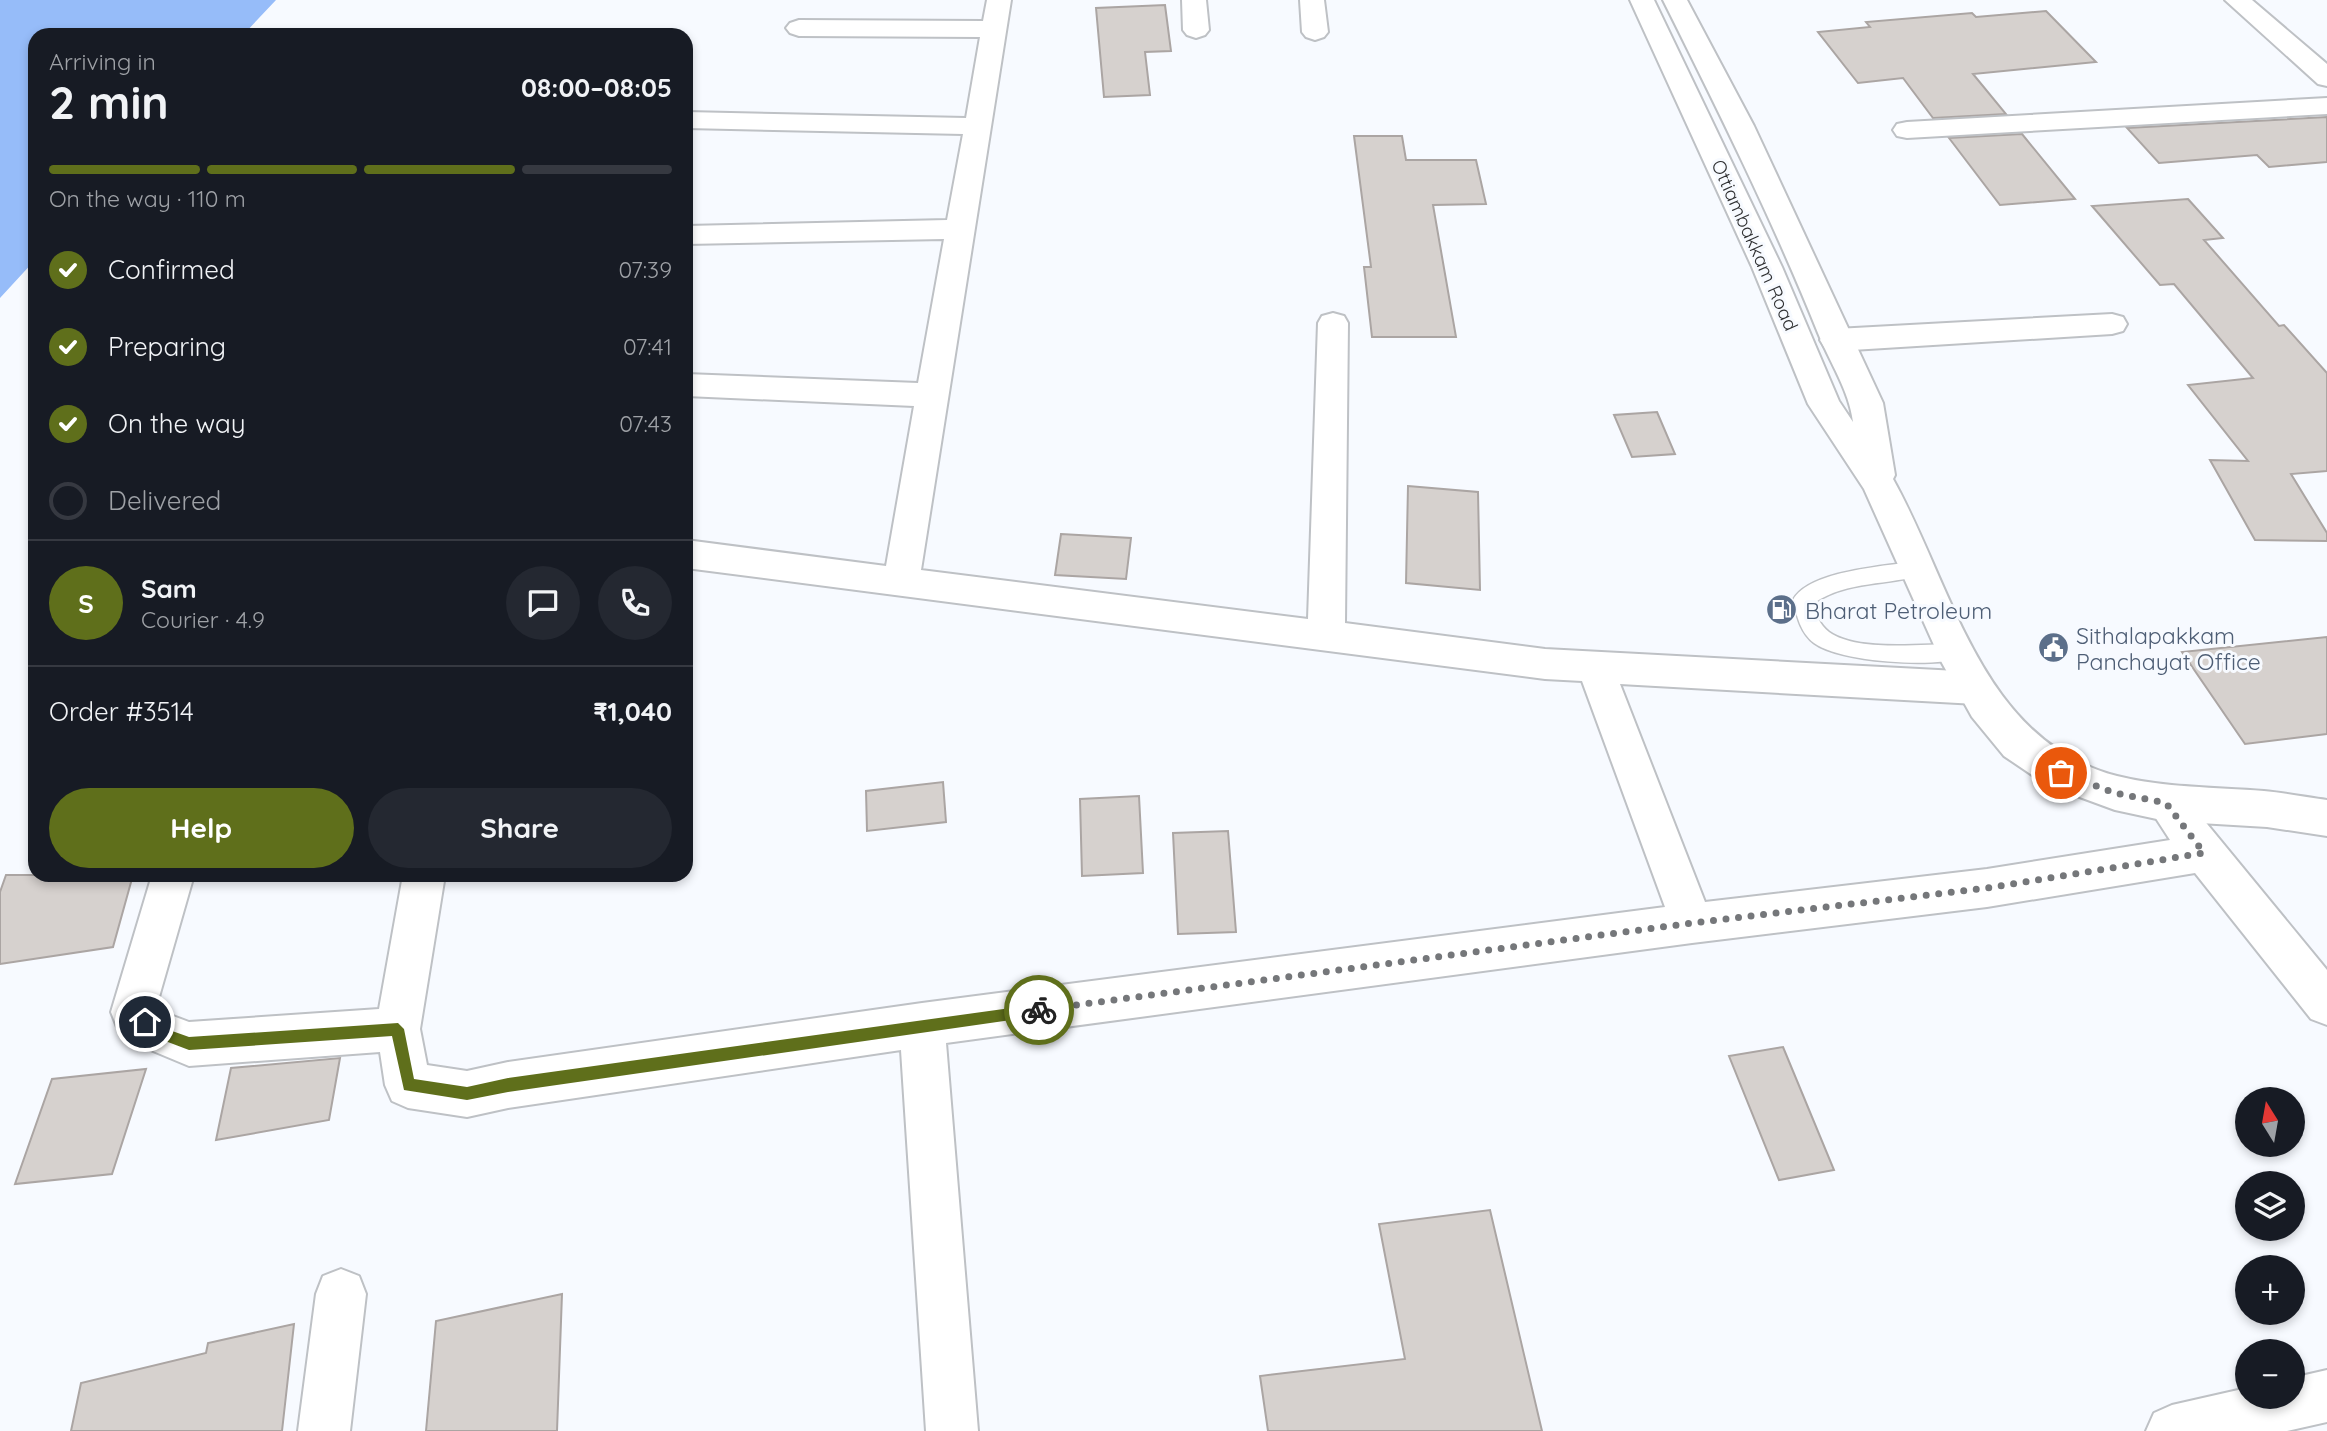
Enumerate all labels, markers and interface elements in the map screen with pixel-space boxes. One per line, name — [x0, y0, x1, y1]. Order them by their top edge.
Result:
text: Arriving in — [49, 47, 156, 76]
text: 08:00–08:05 — [521, 71, 672, 104]
text: 2 min — [49, 73, 169, 131]
street label: Ottiambakkam Road — [1706, 156, 1804, 334]
text: On the way · 110 m — [49, 184, 246, 213]
icon: check — [49, 251, 87, 289]
text: Confirmed — [108, 253, 235, 286]
text: 07:39 — [619, 255, 672, 284]
icon: check — [49, 328, 87, 366]
text: Preparing — [108, 330, 226, 363]
text: 07:41 — [623, 332, 672, 361]
icon: check — [49, 405, 87, 443]
text: On the way — [108, 407, 246, 440]
text: 07:43 — [619, 409, 672, 438]
text: Delivered — [108, 484, 221, 517]
button: chat — [506, 566, 580, 640]
button: phone — [598, 566, 672, 640]
text: Sam — [141, 572, 197, 605]
text: S — [78, 587, 94, 620]
fuel station icon: Bharat Petroleum — [1765, 593, 1799, 627]
place label: Bharat Petroleum — [1805, 596, 1992, 625]
text: Courier · 4.9 — [141, 605, 265, 634]
place label: Sithalapakkam Panchayat Office — [2076, 621, 2261, 676]
public building icon: Sithalapakkam Panchayat Office — [2036, 631, 2070, 665]
text: Order #3514 — [49, 695, 194, 728]
text: ₹1,040 — [593, 695, 672, 728]
pin — [2031, 743, 2091, 803]
icon: bag — [2042, 754, 2080, 792]
button: Help — [49, 788, 354, 868]
button: Share — [368, 788, 672, 868]
courier — [1004, 975, 1074, 1045]
icon: bike — [1020, 991, 1058, 1029]
pin — [115, 992, 175, 1052]
icon: home — [126, 1003, 164, 1041]
north arrow — [2235, 1087, 2305, 1157]
map controls — [2235, 1087, 2305, 1409]
button: layers — [2235, 1171, 2305, 1241]
button: + — [2235, 1255, 2305, 1325]
button: − — [2235, 1339, 2305, 1409]

